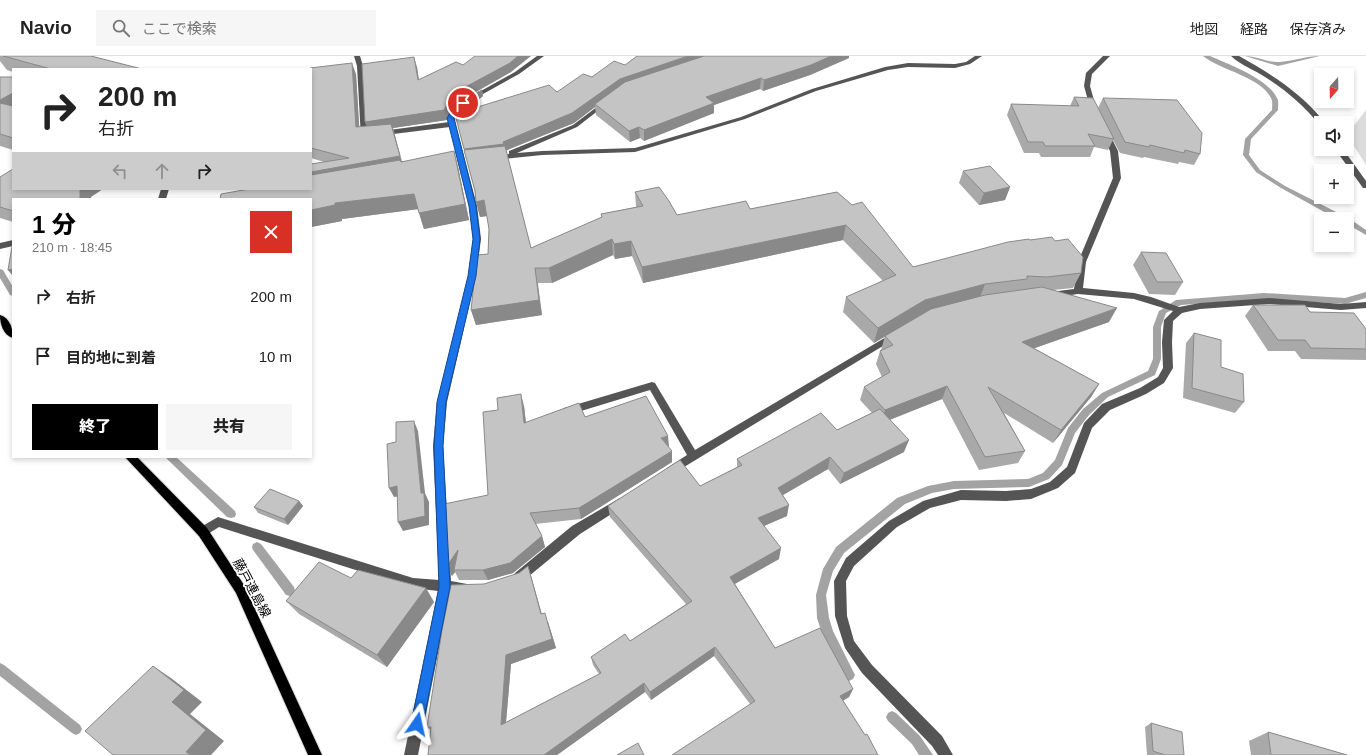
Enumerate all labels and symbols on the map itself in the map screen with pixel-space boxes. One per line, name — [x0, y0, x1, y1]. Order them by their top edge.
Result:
north arrow — [1314, 68, 1354, 108]
pin — [446, 86, 480, 120]
street label: 藤戸連島線 — [230, 556, 274, 620]
position arrow — [396, 703, 438, 745]

